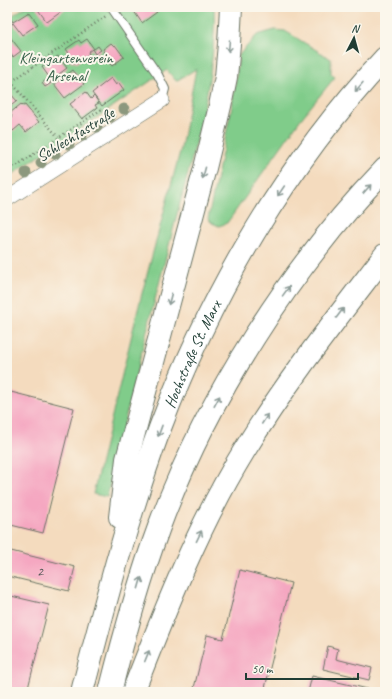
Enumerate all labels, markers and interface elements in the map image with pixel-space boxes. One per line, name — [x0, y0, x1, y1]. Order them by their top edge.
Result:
north arrow — [334, 18, 374, 58]
text: N — [351, 21, 361, 36]
one-way arrow — [225, 39, 233, 52]
park label: Kleingartenverein Arsenal — [19, 48, 114, 86]
one-way arrow — [355, 82, 364, 92]
street label: Schlechtastraße — [33, 102, 119, 167]
one-way arrow — [200, 167, 207, 180]
one-way arrow — [362, 184, 371, 194]
one-way arrow — [277, 185, 285, 196]
one-way arrow — [282, 285, 290, 296]
one-way arrow — [166, 292, 173, 305]
street label: Hochstraße St. Marx — [160, 296, 227, 411]
one-way arrow — [336, 308, 345, 319]
one-way arrow — [214, 395, 222, 407]
one-way arrow — [261, 414, 269, 425]
one-way arrow — [155, 425, 163, 437]
one-way arrow — [196, 531, 203, 543]
house number: 2 — [37, 563, 45, 580]
one-way arrow — [137, 577, 144, 590]
one-way arrow — [144, 650, 152, 662]
scale bar — [246, 655, 358, 681]
text: 50 m — [252, 661, 274, 677]

